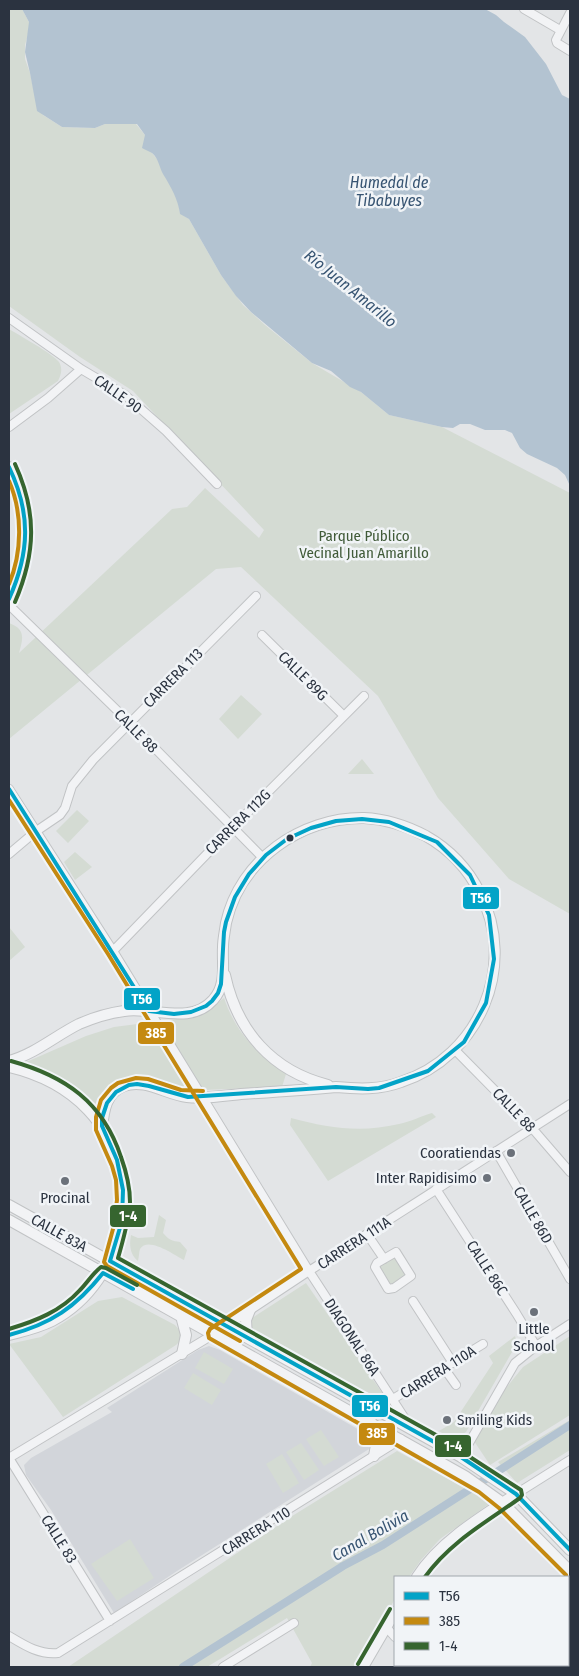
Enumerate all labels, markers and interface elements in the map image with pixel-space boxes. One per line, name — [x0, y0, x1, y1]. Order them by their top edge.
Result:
water label: Humedal de Tibabuyes — [350, 173, 429, 210]
water label: Río Juan Amarillo — [301, 245, 401, 331]
street label: CALLE 90 — [91, 371, 145, 417]
park label: Parque Público Vecinal Juan Amarillo — [299, 527, 429, 562]
street label: CARRERA 113 — [140, 644, 207, 711]
street label: CALLE 89G — [275, 648, 331, 704]
street label: CALLE 88 — [110, 705, 162, 757]
street label: CARRERA 112G — [202, 786, 274, 858]
unlabelled marker — [285, 833, 295, 843]
line badge: T56 — [462, 886, 500, 910]
text: T56 — [471, 890, 491, 907]
line badge: T56 — [123, 987, 161, 1011]
text: T56 — [132, 991, 152, 1008]
line badge: 385 — [137, 1021, 175, 1045]
text: 385 — [145, 1025, 167, 1042]
street label: CALLE 88 — [489, 1084, 539, 1136]
place label: Cooratiendas — [420, 1144, 501, 1162]
marker: Cooratiendas — [505, 1147, 517, 1159]
place label: Inter Rapidisimo — [376, 1169, 477, 1187]
marker: Inter Rapidisimo — [481, 1172, 493, 1184]
marker: Procinal — [59, 1175, 71, 1187]
street label: CALLE 86D — [509, 1183, 557, 1247]
place label: Procinal — [40, 1189, 90, 1207]
line badge: 1-4 — [109, 1204, 147, 1228]
text: 1-4 — [119, 1208, 137, 1225]
street label: CALLE 83A — [28, 1210, 90, 1256]
street label: CARRERA 111A — [314, 1213, 394, 1273]
street label: CALLE 86C — [463, 1237, 512, 1299]
street label: DIAGONAL 86A — [320, 1295, 384, 1379]
marker: Little School — [528, 1306, 540, 1318]
place label: Little School — [513, 1320, 555, 1355]
street label: CARRERA 110A — [397, 1342, 479, 1402]
line badge: T56 — [351, 1394, 389, 1418]
text: T56 — [360, 1398, 380, 1415]
place label: Smiling Kids — [457, 1411, 532, 1429]
marker: Smiling Kids — [441, 1414, 453, 1426]
line badge: 385 — [358, 1422, 396, 1446]
text: 385 — [366, 1425, 388, 1442]
line badge: 1-4 — [434, 1434, 472, 1458]
text: 1-4 — [444, 1438, 462, 1455]
street label: CARRERA 110 — [218, 1503, 294, 1559]
water label: Canal Bolivia — [328, 1506, 412, 1565]
street label: CALLE 83 — [37, 1511, 81, 1567]
legend — [394, 1576, 569, 1666]
text: T56 — [439, 1587, 460, 1605]
text: 385 — [439, 1612, 460, 1630]
text: 1-4 — [439, 1637, 458, 1655]

